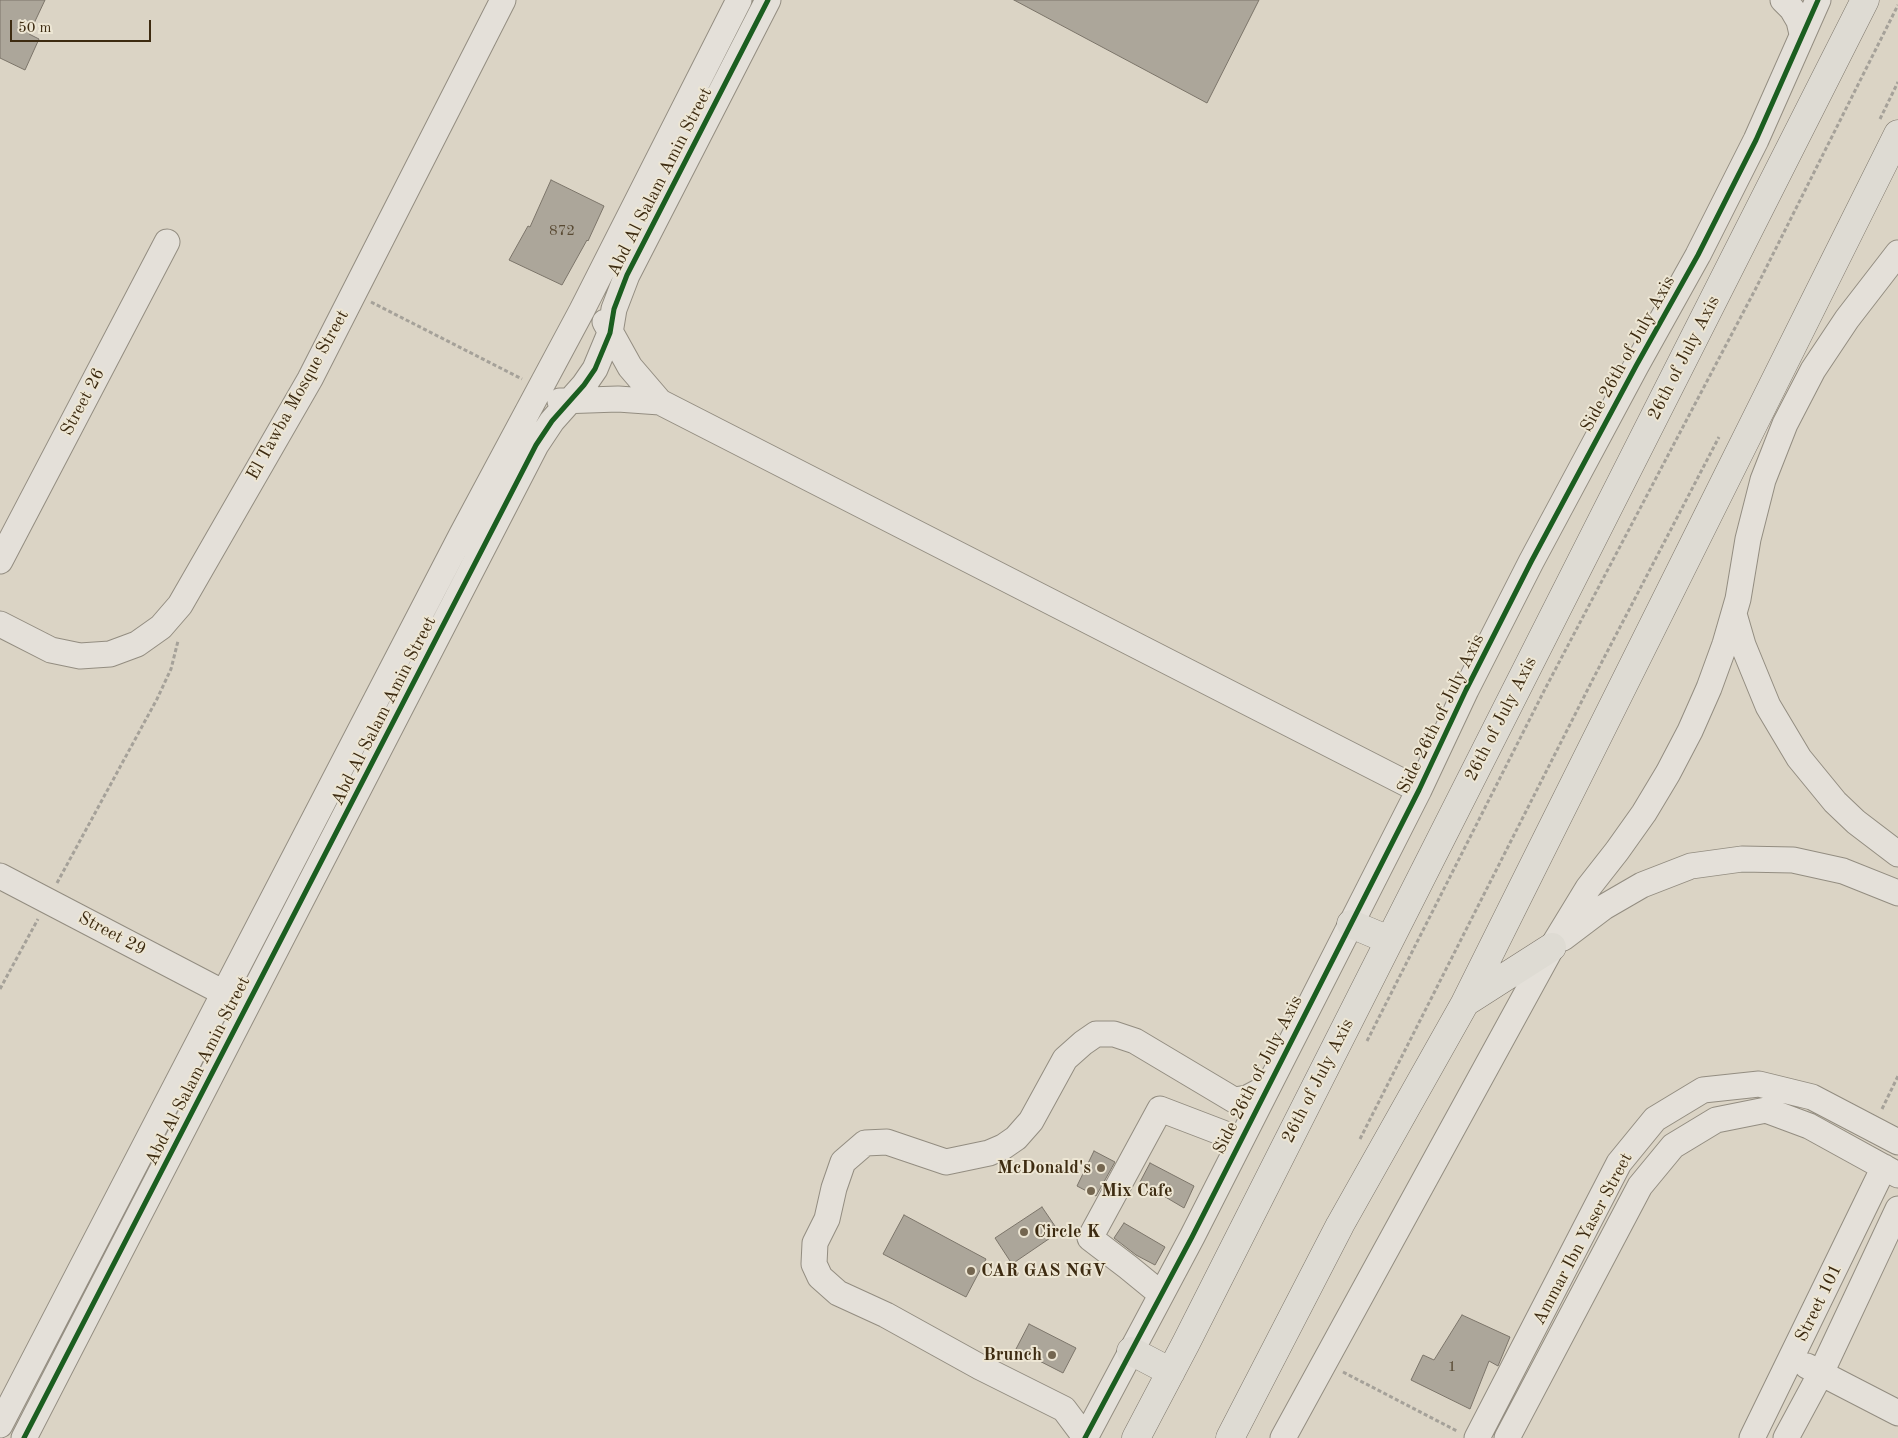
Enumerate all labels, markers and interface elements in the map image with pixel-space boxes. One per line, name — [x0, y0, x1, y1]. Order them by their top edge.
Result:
scale bar — [12, 10, 154, 42]
text: 50 m — [18, 21, 52, 36]
street label: Abd Al Salam Amin Street — [603, 84, 717, 280]
house number: 872 — [549, 222, 575, 240]
street label: Side 26th of July Axis — [1576, 272, 1680, 436]
street label: 26th of July Axis — [1643, 292, 1725, 424]
street label: El Tawba Mosque Street — [242, 306, 354, 484]
street label: Street 26 — [56, 364, 110, 440]
street label: Abd Al Salam Amin Street — [327, 613, 441, 809]
street label: Side 26th of July Axis — [1393, 631, 1489, 797]
street label: 26th of July Axis — [1460, 653, 1542, 785]
street label: Street 29 — [74, 907, 150, 961]
street label: Abd Al Salam Amin Street — [141, 973, 255, 1169]
street label: Side 26th of July Axis — [1209, 992, 1307, 1158]
street label: 26th of July Axis — [1277, 1015, 1359, 1147]
street label: Ammar Ibn Yaser Street — [1528, 1149, 1638, 1329]
place label: McDonald's — [997, 1157, 1091, 1179]
marker: McDonald's — [1095, 1162, 1107, 1174]
place label: Mix Cafe — [1101, 1180, 1173, 1202]
marker: Mix Cafe — [1085, 1185, 1097, 1197]
place label: Circle K — [1034, 1221, 1100, 1243]
marker: Circle K — [1018, 1226, 1030, 1238]
place label: CAR GAS NGV — [981, 1260, 1106, 1282]
street label: Street 101 — [1791, 1260, 1847, 1346]
marker: CAR GAS NGV — [965, 1265, 977, 1277]
place label: Brunch — [983, 1344, 1042, 1366]
marker: Brunch — [1046, 1349, 1058, 1361]
house number: 1 — [1448, 1358, 1456, 1376]

